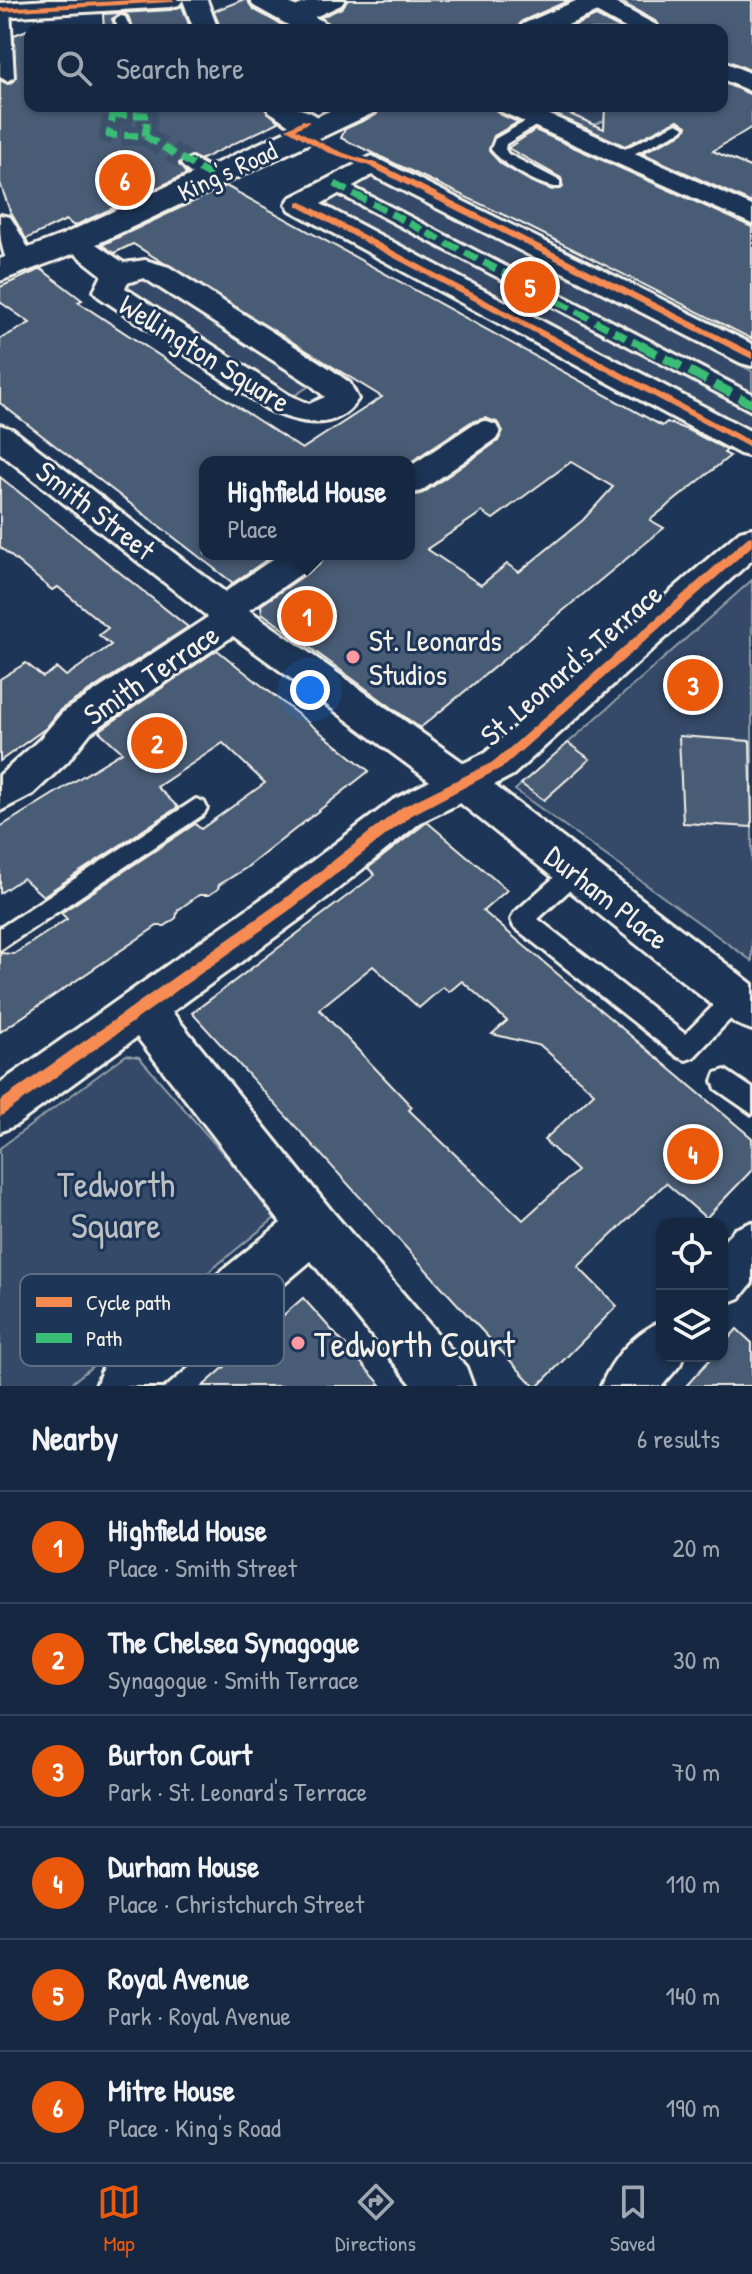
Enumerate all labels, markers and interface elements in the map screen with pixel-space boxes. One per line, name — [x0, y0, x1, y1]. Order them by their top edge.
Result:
search box — [24, 24, 728, 112]
icon: search — [52, 46, 96, 90]
text: Search here — [116, 48, 244, 88]
street label: King's Road — [172, 133, 282, 209]
pin: 6 — [99, 150, 151, 210]
pin: 5 — [504, 257, 556, 317]
street label: Wellington Square — [112, 284, 298, 422]
street label: Smith Street — [28, 451, 164, 569]
popup — [199, 456, 415, 560]
text: Highfield House — [228, 471, 386, 511]
text: Place — [228, 511, 278, 546]
street label: St. Leonard's Terrace — [471, 574, 671, 754]
pin: 1 — [281, 586, 333, 646]
street label: Smith Terrace — [76, 614, 227, 734]
place label: St. Leonards Studios — [369, 620, 502, 694]
marker: St. Leonards Studios — [344, 648, 362, 666]
pin: 3 — [667, 655, 719, 715]
your location — [290, 670, 330, 710]
pin: 2 — [131, 713, 183, 773]
street label: Durham Place — [537, 836, 677, 958]
pin: 4 — [667, 1124, 719, 1184]
park label: Tedworth Square — [57, 1159, 175, 1249]
map controls — [656, 1218, 728, 1362]
button: locate — [656, 1218, 728, 1290]
legend — [20, 1274, 284, 1366]
text: Cycle path — [86, 1287, 170, 1317]
button: layers — [656, 1290, 728, 1362]
place label: Tedworth Court — [314, 1319, 516, 1368]
text: Path — [86, 1323, 122, 1353]
marker: Tedworth Court — [289, 1334, 307, 1352]
text: Nearby — [32, 1415, 118, 1461]
text: 6 results — [637, 1421, 720, 1456]
text: Highfield House — [108, 1510, 267, 1550]
text: 1 — [53, 1530, 63, 1565]
text: 20 m — [673, 1530, 720, 1565]
text: Place · Smith Street — [108, 1550, 297, 1585]
text: The Chelsea Synagogue — [108, 1622, 359, 1662]
text: 2 — [52, 1642, 64, 1677]
text: 30 m — [673, 1642, 720, 1677]
text: Synagogue · Smith Terrace — [108, 1662, 359, 1697]
text: Burton Court — [108, 1734, 252, 1774]
text: 3 — [52, 1754, 64, 1789]
text: 70 m — [672, 1754, 720, 1789]
text: Park · St. Leonard's Terrace — [108, 1774, 367, 1809]
text: Durham House — [108, 1846, 259, 1886]
text: 4 — [53, 1866, 63, 1901]
text: 110 m — [666, 1866, 720, 1901]
text: Place · Christchurch Street — [108, 1886, 364, 1921]
text: Royal Avenue — [108, 1958, 249, 1998]
text: 5 — [53, 1978, 64, 2013]
text: 140 m — [666, 1978, 720, 2013]
text: Park · Royal Avenue — [108, 1998, 291, 2033]
text: Mitre House — [108, 2070, 235, 2110]
text: 6 — [53, 2090, 63, 2125]
text: 190 m — [666, 2090, 720, 2125]
text: Place · King's Road — [108, 2110, 281, 2145]
tab: Map — [97, 2180, 141, 2258]
tab: Directions — [335, 2180, 416, 2258]
tab: Saved — [610, 2180, 655, 2258]

